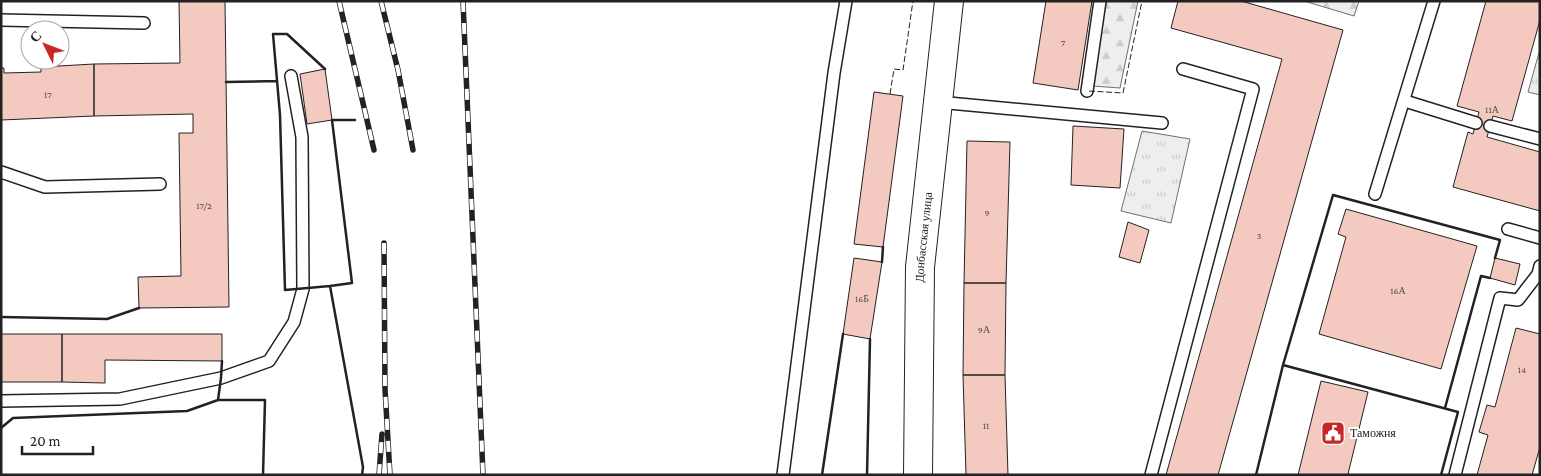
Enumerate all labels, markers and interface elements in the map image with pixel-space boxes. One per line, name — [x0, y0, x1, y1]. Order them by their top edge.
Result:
north arrow — [20, 20, 70, 70]
text: С — [26, 27, 45, 45]
house number: 7 — [1061, 37, 1066, 48]
house number: 17 — [44, 89, 52, 100]
house number: 11А — [1485, 104, 1500, 115]
street label: Донбасская улица — [913, 190, 935, 283]
house number: 17/2 — [196, 200, 212, 211]
house number: 9 — [984, 207, 990, 218]
house number: 3 — [1257, 230, 1262, 241]
house number: 16А — [1390, 285, 1407, 296]
house number: 16Б — [855, 293, 869, 304]
house number: 9А — [978, 324, 991, 335]
house number: 14 — [1518, 364, 1526, 375]
house number: 11 — [983, 420, 989, 431]
public building icon: Таможня — [1320, 420, 1346, 446]
scale bar — [22, 424, 94, 456]
place label: Таможня — [1350, 426, 1396, 440]
text: 20 m — [30, 433, 61, 449]

